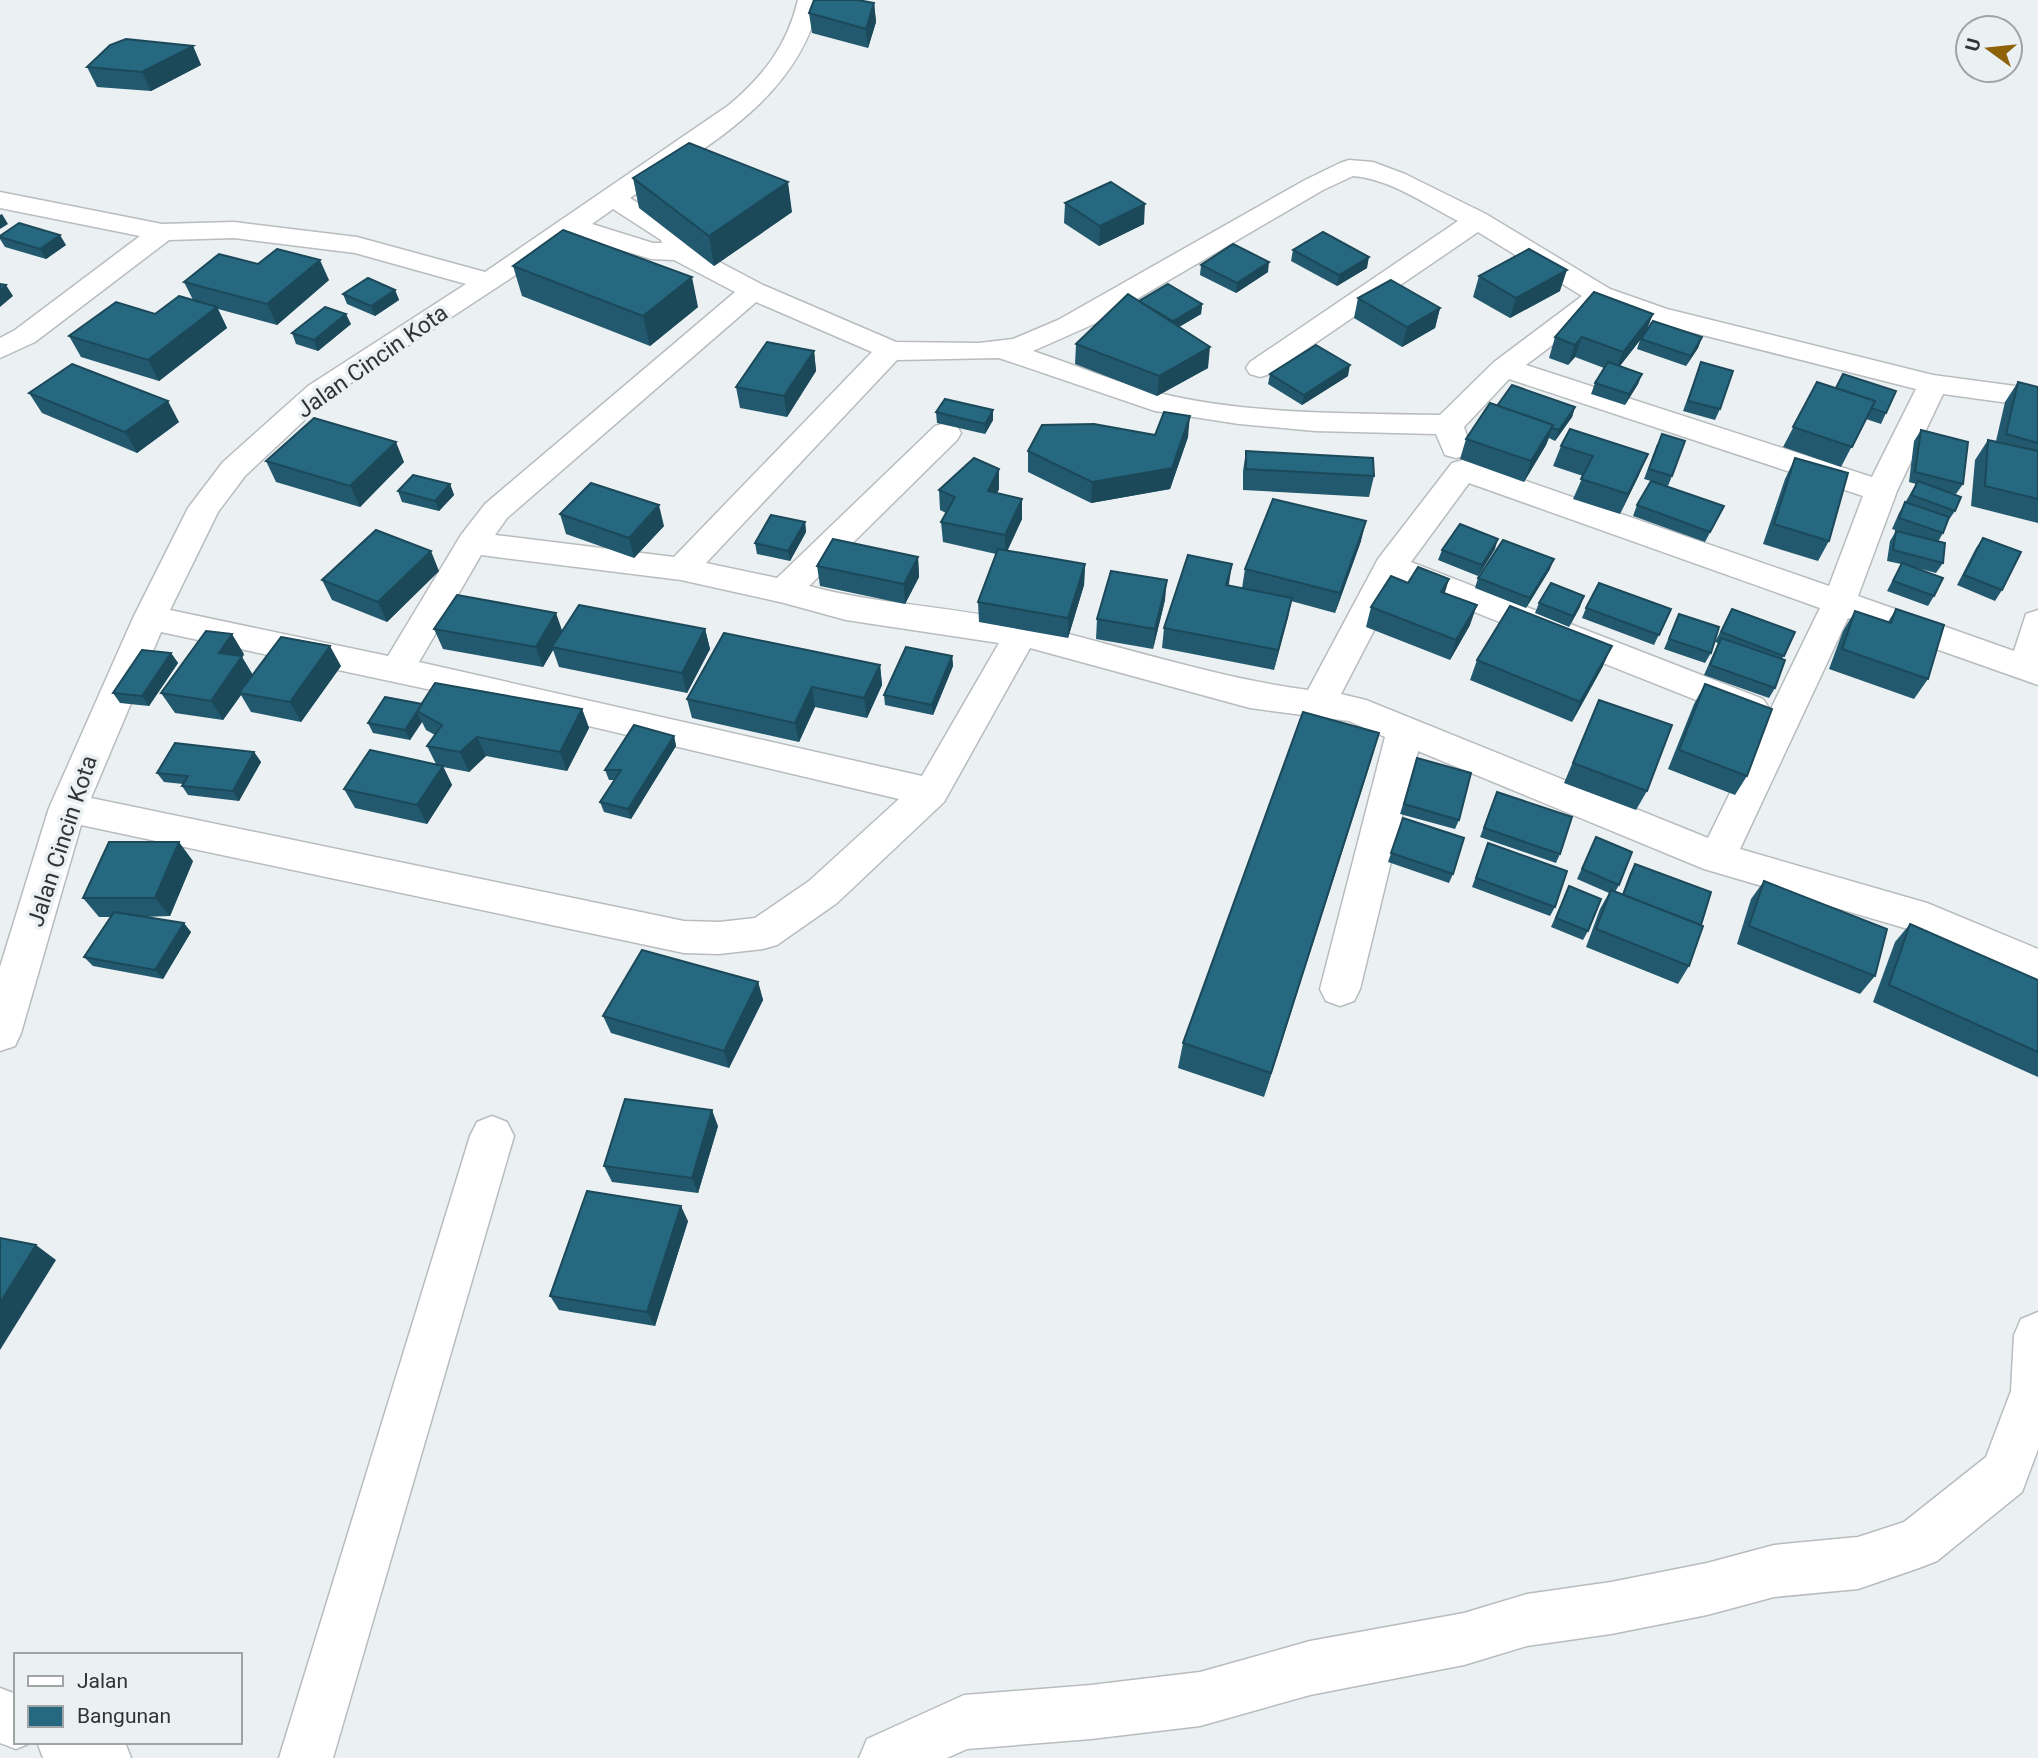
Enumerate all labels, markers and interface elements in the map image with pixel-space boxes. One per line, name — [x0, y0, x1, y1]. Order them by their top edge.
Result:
north arrow — [1954, 14, 2024, 84]
text: U — [1960, 36, 1986, 54]
street label: Jalan Cincin Kota — [292, 299, 453, 424]
street label: Jalan Cincin Kota — [22, 752, 103, 930]
legend — [14, 1653, 242, 1744]
text: Jalan — [77, 1669, 128, 1693]
text: Bangunan — [77, 1704, 171, 1728]

